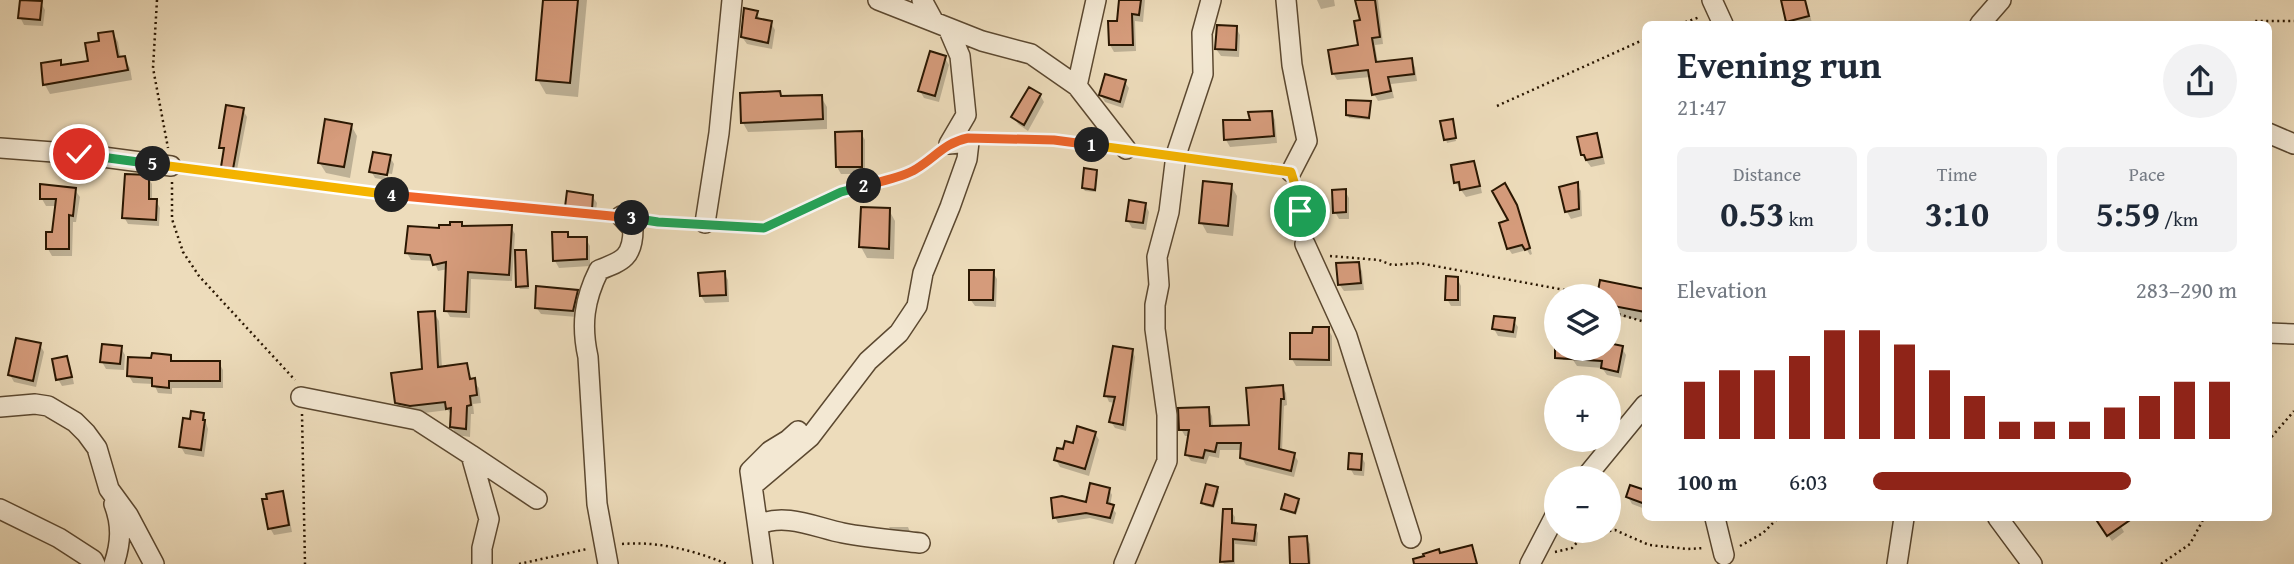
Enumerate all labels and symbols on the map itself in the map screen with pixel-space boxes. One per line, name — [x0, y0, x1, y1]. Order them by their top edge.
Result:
pin — [49, 124, 109, 184]
pin: 1 — [1074, 128, 1110, 162]
pin: 5 — [136, 146, 170, 182]
pin: 2 — [846, 168, 882, 204]
pin: 4 — [374, 178, 410, 212]
pin — [1270, 181, 1330, 241]
pin: 3 — [614, 200, 650, 235]

